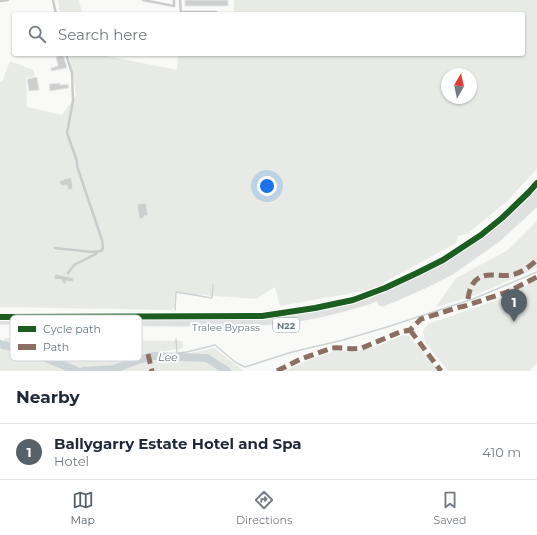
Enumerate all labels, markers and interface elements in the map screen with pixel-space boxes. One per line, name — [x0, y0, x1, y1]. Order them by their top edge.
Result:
search box — [12, 12, 525, 56]
icon: search — [26, 23, 48, 45]
text: Search here — [58, 25, 147, 44]
north arrow — [441, 68, 477, 104]
your location — [257, 176, 277, 196]
pin: 1 — [501, 289, 527, 322]
legend — [10, 315, 142, 361]
road number: N22 — [273, 318, 299, 332]
street label: Tralee Bypass — [192, 321, 260, 334]
text: Cycle path — [43, 322, 101, 336]
text: Path — [43, 340, 69, 354]
water label: Lee — [158, 350, 178, 364]
text: Nearby — [16, 387, 80, 407]
text: Ballygarry Estate Hotel and Spa — [54, 434, 302, 453]
text: 1 — [26, 444, 32, 460]
text: 410 m — [482, 444, 521, 460]
text: Hotel — [54, 453, 89, 469]
tab: Map — [71, 489, 95, 527]
tab: Directions — [236, 489, 292, 527]
tab: Saved — [433, 489, 466, 527]

